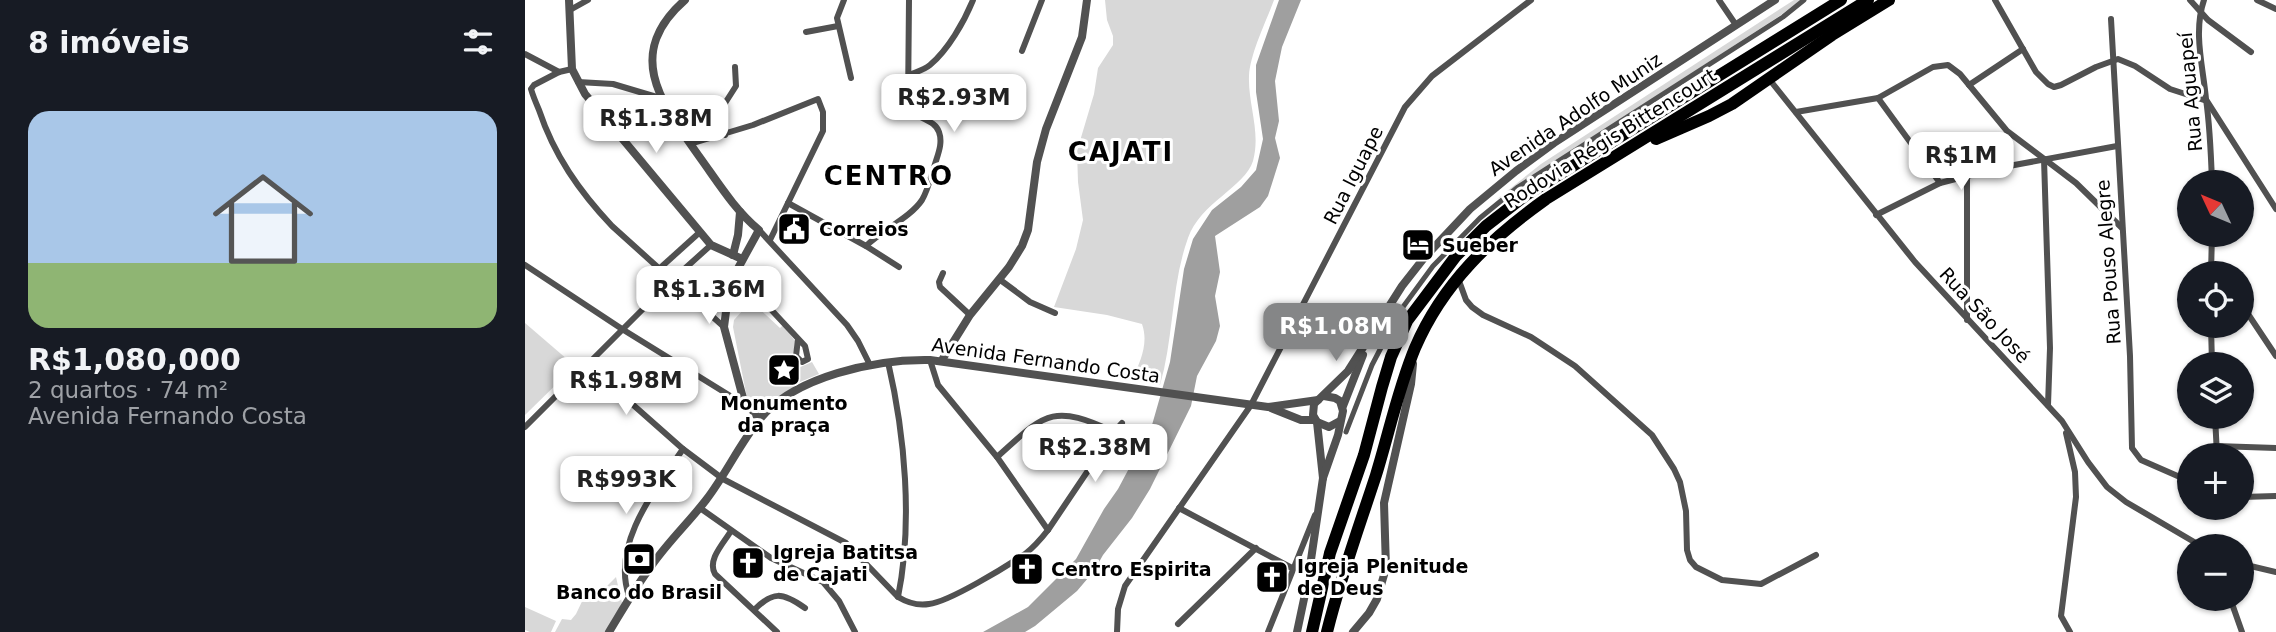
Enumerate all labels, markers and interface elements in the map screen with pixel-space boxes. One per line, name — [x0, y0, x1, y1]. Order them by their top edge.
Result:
icon: filters — [459, 23, 497, 61]
text: 8 imóveis — [28, 25, 190, 60]
street label: Rua Aguapeí — [2174, 31, 2206, 153]
street label: Avenida Adolfo Muniz — [1484, 48, 1666, 180]
street label: Rodovia Régis Bittencourt — [1500, 64, 1720, 212]
pin: R$2.93M — [889, 74, 1019, 134]
text: R$2.93M — [897, 84, 1011, 110]
pin: R$1.38M — [591, 96, 721, 155]
text: R$1.38M — [599, 105, 713, 131]
street label: Rua Iguape — [1319, 122, 1387, 228]
pin: R$1M — [1920, 132, 2002, 192]
district label: CAJATI — [1068, 137, 1174, 167]
text: R$1M — [1925, 142, 1997, 168]
icon: home — [200, 156, 326, 282]
district label: CENTRO — [824, 161, 954, 191]
north arrow — [2177, 170, 2254, 247]
map controls — [2177, 170, 2254, 611]
street label: Rua Pouso Alegre — [2091, 179, 2125, 345]
public building icon: Correios — [775, 210, 813, 248]
place label: Correios — [819, 218, 909, 240]
hotel icon: Sueber — [1399, 226, 1437, 264]
place label: Sueber — [1442, 234, 1519, 256]
button: locate — [2177, 261, 2254, 338]
street label: Rua São José — [1935, 263, 2035, 367]
pin: R$1.36M — [644, 266, 774, 326]
text: R$1.36M — [652, 276, 766, 302]
pin: R$1.08M — [1271, 304, 1401, 363]
text: R$1.08M — [1279, 313, 1393, 339]
street label: Avenida Fernando Costa — [930, 333, 1162, 387]
text: R$1,080,000 — [28, 342, 241, 377]
place icon: Monumento da praça — [765, 351, 803, 389]
button: layers — [2177, 352, 2254, 429]
pin: R$1.98M — [561, 358, 691, 417]
text: R$1.98M — [569, 367, 683, 393]
text: 2 quartos · 74 m² — [28, 377, 228, 403]
place label: Monumento da praça — [720, 392, 848, 436]
text: Avenida Fernando Costa — [28, 403, 307, 429]
pin: R$2.38M — [1030, 424, 1160, 484]
text: R$2.38M — [1038, 434, 1152, 460]
button: + — [2177, 443, 2254, 520]
pin: R$993K — [569, 456, 683, 516]
text: R$993K — [576, 466, 676, 492]
button: − — [2177, 534, 2254, 611]
bank icon: Banco do Brasil — [620, 540, 658, 578]
place label: Igreja Batitsa de Cajati — [773, 541, 918, 585]
church icon: Igreja Batitsa de Cajati — [729, 544, 767, 582]
church icon: Centro Espirita — [1008, 550, 1046, 588]
place label: Igreja Plenitude de Deus — [1297, 555, 1468, 599]
place label: Centro Espirita — [1051, 558, 1212, 580]
church icon: Igreja Plenitude de Deus — [1253, 558, 1291, 596]
place label: Banco do Brasil — [556, 581, 722, 603]

